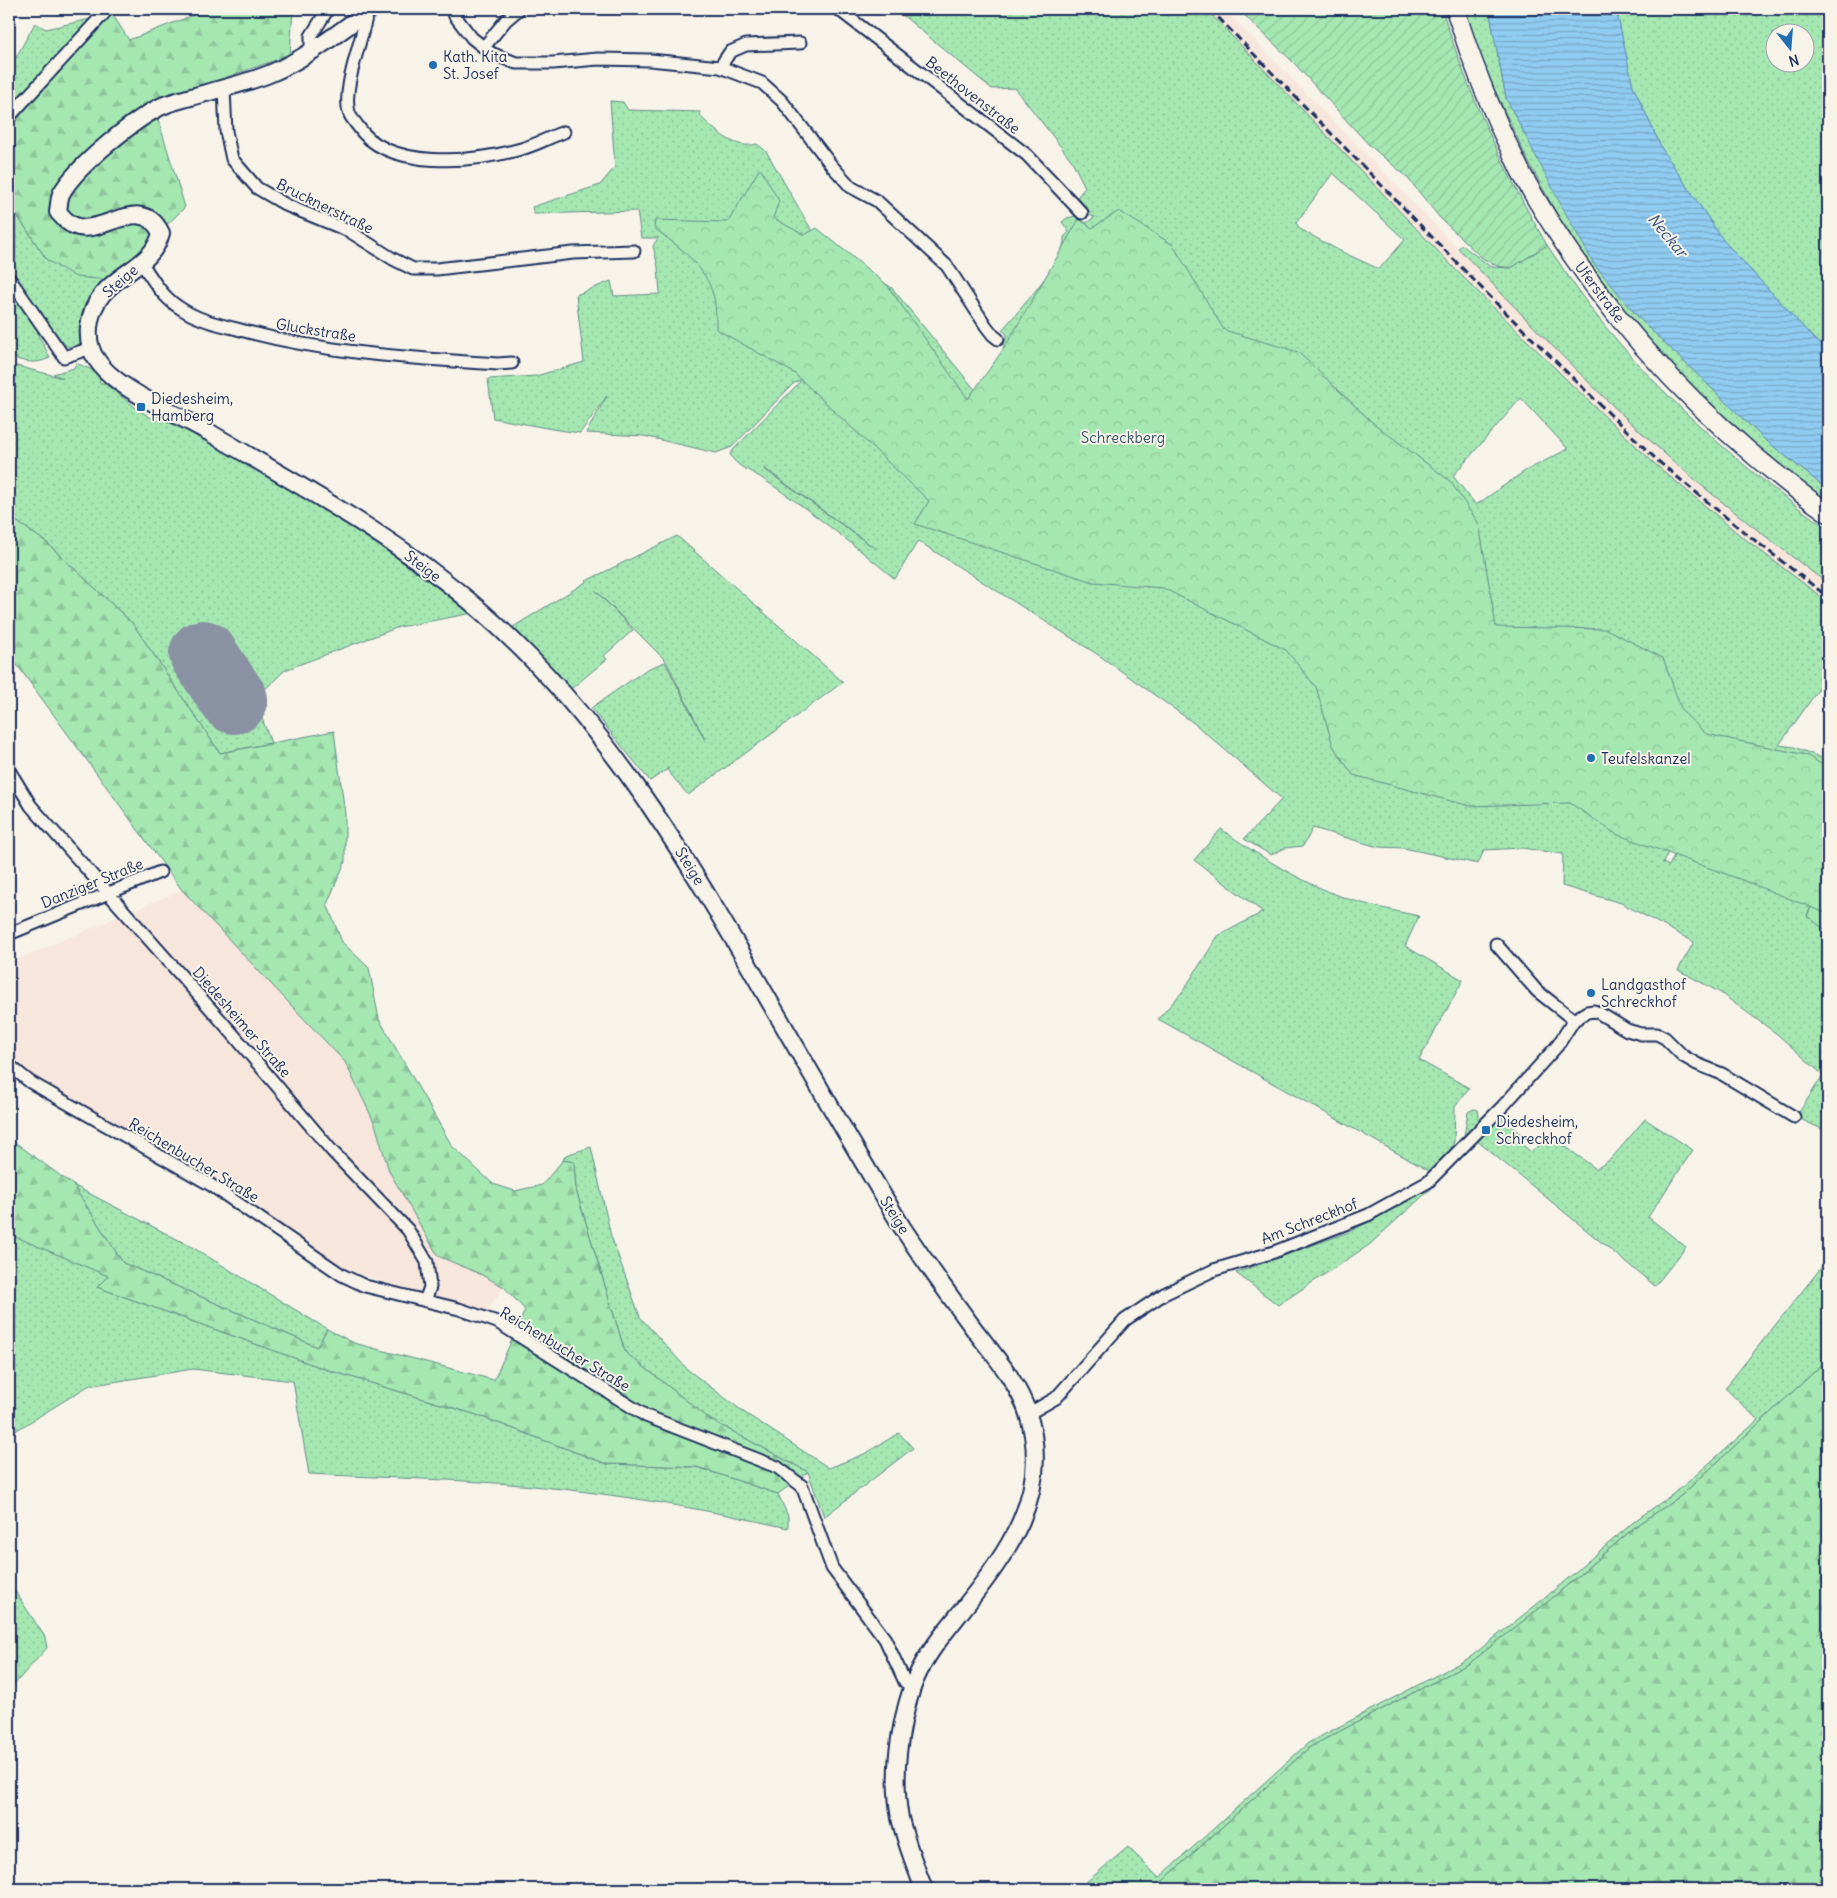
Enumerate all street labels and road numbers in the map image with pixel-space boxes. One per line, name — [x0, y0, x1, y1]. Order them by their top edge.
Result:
street label: Beethovenstraße — [922, 52, 1024, 138]
street label: Brucknerstraße — [273, 174, 377, 238]
street label: Uferstraße — [1571, 258, 1629, 326]
street label: Steige — [98, 260, 142, 302]
street label: Gluckstraße — [275, 314, 357, 346]
street label: Steige — [401, 546, 445, 586]
street label: Steige — [671, 844, 709, 888]
street label: Danziger Straße — [38, 854, 146, 912]
street label: Diedesheimer Straße — [189, 963, 295, 1081]
street label: Reichenbucher Straße — [125, 1114, 263, 1206]
street label: Steige — [876, 1193, 914, 1237]
street label: Am Schreckhof — [1258, 1193, 1361, 1248]
street label: Reichenbucher Straße — [496, 1303, 634, 1395]

